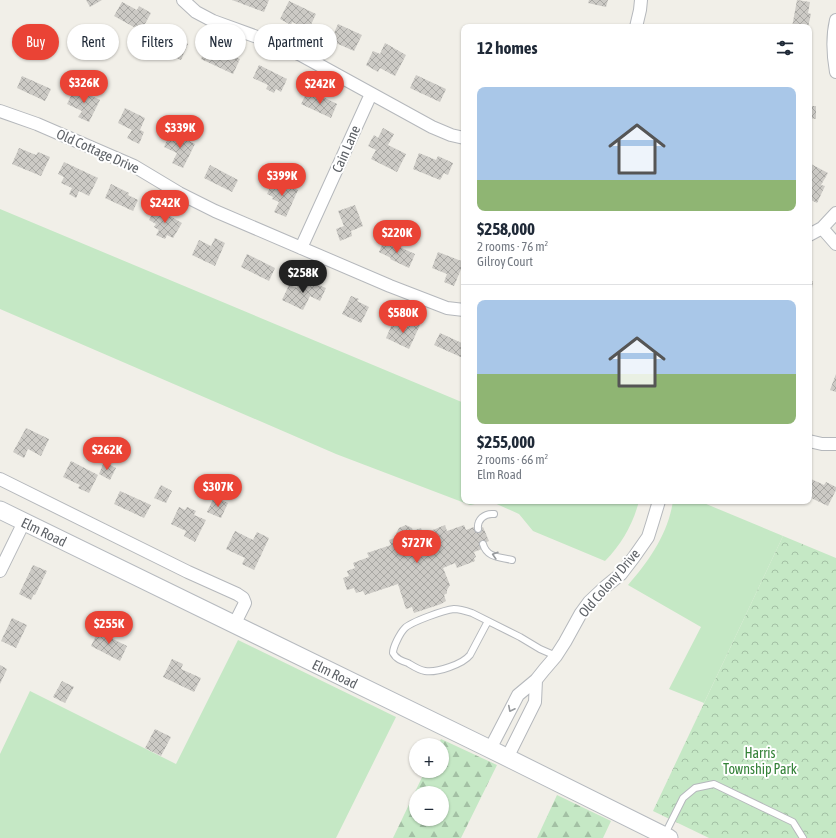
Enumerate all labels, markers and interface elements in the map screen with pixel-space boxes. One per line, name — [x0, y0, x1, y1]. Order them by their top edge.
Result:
chip: Buy — [12, 24, 59, 60]
chip: Rent — [67, 24, 119, 60]
chip: Filters — [127, 24, 187, 60]
chip: New — [195, 24, 246, 60]
chip: Apartment — [254, 24, 337, 60]
icon: filters — [774, 37, 796, 59]
text: 12 homes — [477, 38, 538, 58]
pin: $326K — [56, 70, 112, 104]
pin: $242K — [292, 71, 348, 105]
text: $326K — [69, 75, 99, 90]
text: $242K — [305, 76, 335, 91]
icon: home — [601, 113, 673, 185]
pin: $339K — [152, 115, 208, 149]
text: $339K — [165, 120, 195, 135]
street label: Cain Lane — [329, 123, 363, 175]
street label: Old Cottage Drive — [54, 126, 142, 176]
pin: $399K — [254, 163, 310, 197]
text: $399K — [267, 168, 297, 183]
pin: $242K — [137, 190, 193, 224]
text: $242K — [150, 195, 180, 210]
text: $258,000 — [477, 219, 535, 239]
pin: $220K — [369, 220, 425, 254]
text: $220K — [382, 225, 412, 240]
text: 2 rooms · 76 m² — [477, 239, 548, 254]
text: Gilroy Court — [477, 254, 533, 269]
pin: $258K — [275, 260, 331, 294]
text: $258K — [288, 265, 318, 280]
pin: $580K — [375, 300, 431, 334]
text: $580K — [388, 305, 418, 320]
icon: home — [601, 326, 673, 398]
text: $255,000 — [477, 432, 535, 452]
pin: $262K — [79, 437, 135, 471]
text: $262K — [92, 442, 122, 457]
text: 2 rooms · 66 m² — [477, 452, 548, 467]
text: Elm Road — [477, 467, 522, 482]
pin: $307K — [190, 474, 246, 508]
text: $307K — [203, 479, 233, 494]
street label: Elm Road — [19, 514, 69, 550]
pin: $727K — [389, 530, 445, 564]
text: $727K — [402, 535, 432, 550]
street label: Old Colony Drive — [575, 546, 643, 620]
one-way arrow — [492, 551, 499, 560]
pin: $255K — [81, 611, 137, 645]
text: $255K — [94, 616, 124, 631]
street label: Elm Road — [310, 656, 360, 692]
one-way arrow — [508, 704, 516, 712]
map controls — [409, 738, 449, 826]
button: + — [409, 738, 449, 778]
park label: Harris Township Park — [723, 745, 797, 777]
button: − — [409, 786, 449, 826]

